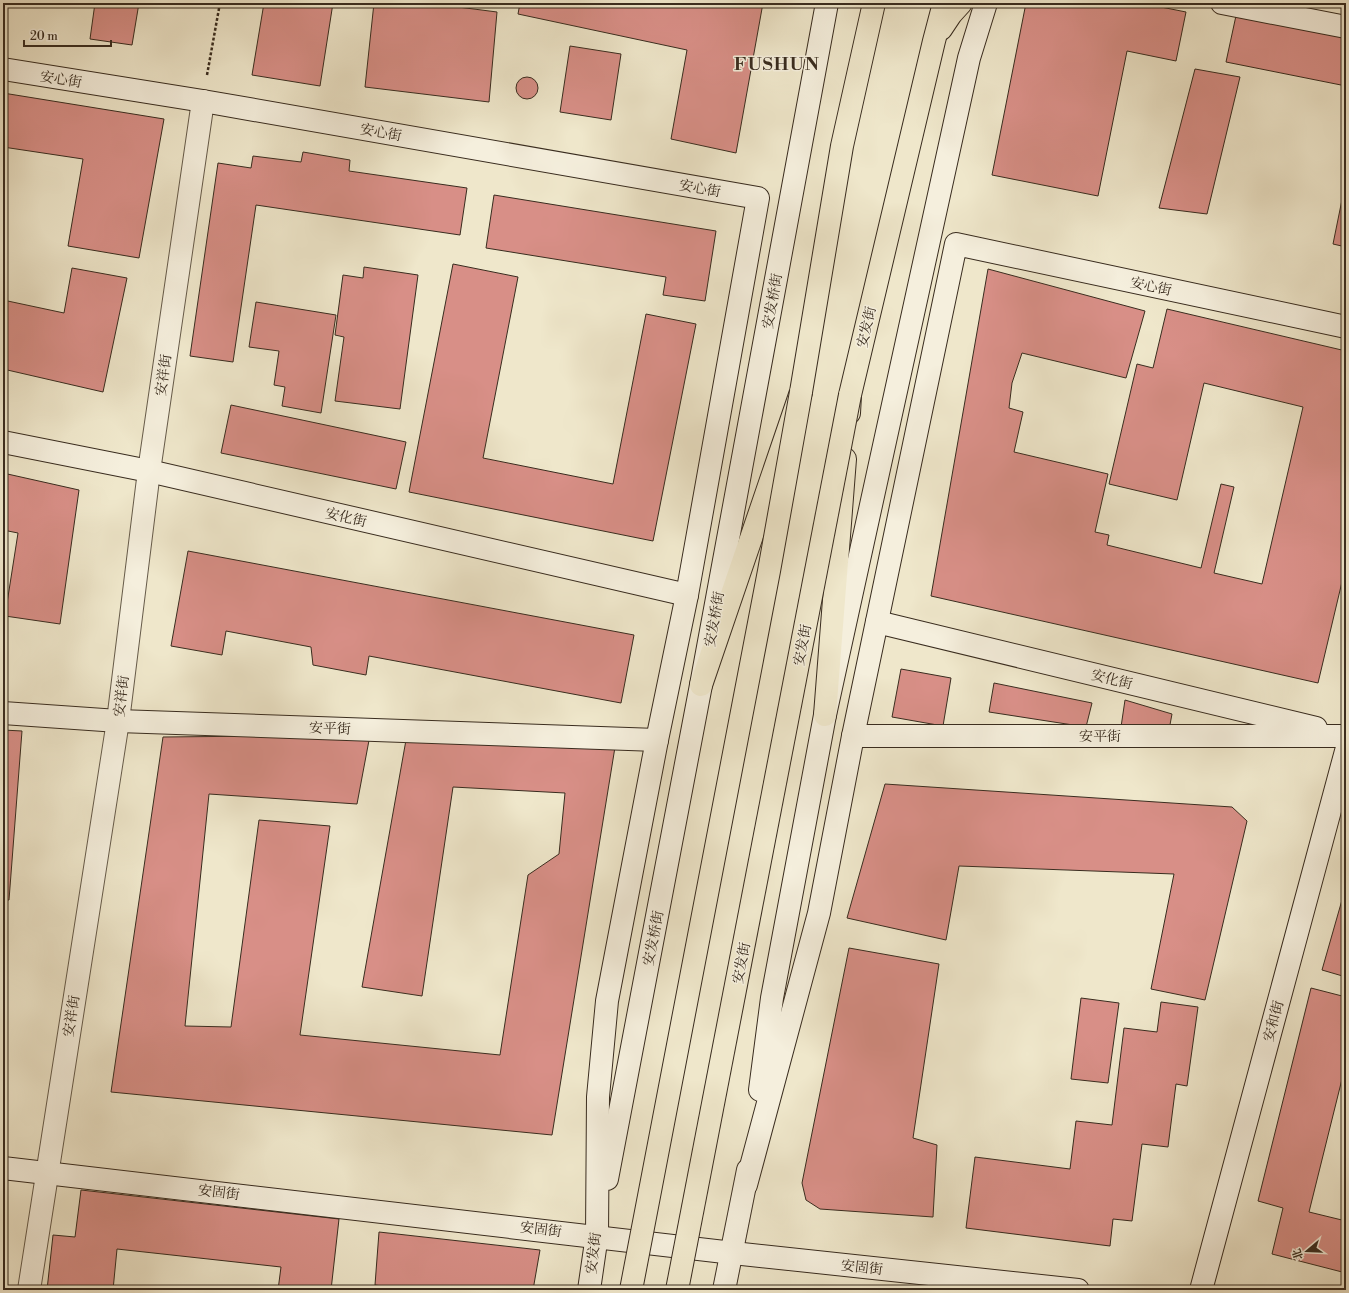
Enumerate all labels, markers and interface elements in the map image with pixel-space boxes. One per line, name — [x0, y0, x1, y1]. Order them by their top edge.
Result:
scale bar — [24, 22, 111, 48]
text: 20 m — [30, 29, 58, 44]
district label: FUSHUN — [734, 53, 820, 76]
street label: 安心街 — [39, 68, 83, 92]
street label: 安心街 — [359, 120, 403, 145]
street label: 安心街 — [678, 176, 722, 201]
street label: 安发桥街 — [759, 272, 787, 330]
street label: 安心街 — [1128, 274, 1173, 300]
street label: 安发街 — [853, 305, 880, 350]
street label: 安祥街 — [152, 353, 176, 397]
street label: 安化街 — [323, 504, 368, 531]
street label: 安发桥街 — [701, 590, 729, 648]
street label: 安发街 — [790, 623, 816, 668]
street label: 安化街 — [1089, 666, 1134, 694]
street label: 安祥街 — [111, 674, 133, 718]
street label: 安平街 — [309, 719, 351, 739]
street label: 安平街 — [1079, 728, 1121, 746]
street label: 安发桥街 — [640, 909, 668, 967]
street label: 安发街 — [729, 941, 755, 986]
street label: 安祥街 — [60, 994, 84, 1038]
street label: 安和街 — [1260, 999, 1288, 1044]
street label: 安固街 — [197, 1182, 241, 1204]
street label: 安固街 — [519, 1219, 563, 1241]
street label: 安发街 — [583, 1231, 605, 1275]
north arrow — [1287, 1231, 1327, 1271]
text: 北 — [1290, 1246, 1307, 1261]
street label: 安固街 — [840, 1257, 884, 1279]

